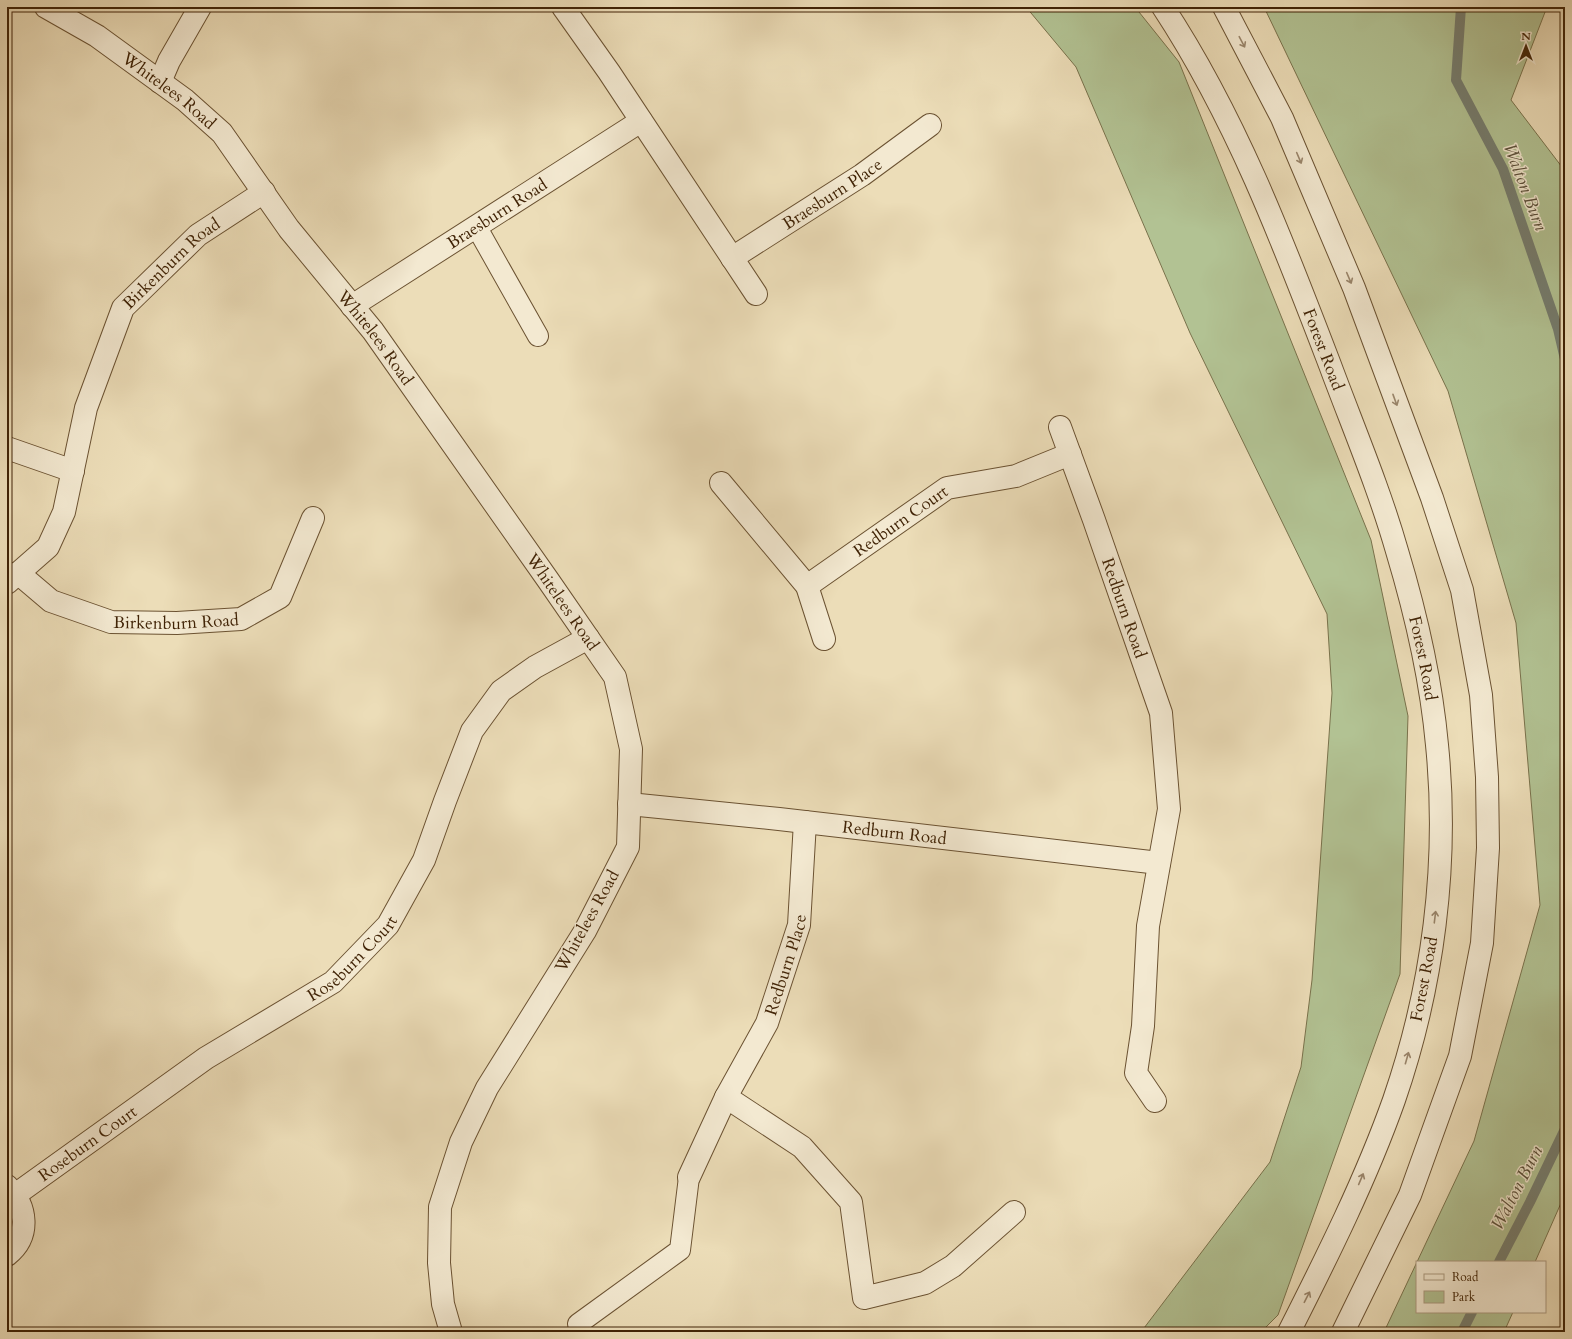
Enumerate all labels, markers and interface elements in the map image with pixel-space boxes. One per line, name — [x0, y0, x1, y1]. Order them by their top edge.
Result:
north arrow — [1506, 26, 1546, 66]
text: N — [1521, 29, 1531, 44]
one-way arrow — [1238, 35, 1246, 47]
street label: Whitelees Road — [117, 46, 221, 134]
water label: Walton Burn — [1497, 140, 1553, 234]
one-way arrow — [1296, 152, 1303, 164]
street label: Braesburn Place — [778, 153, 887, 235]
street label: Braesburn Road — [442, 173, 551, 254]
street label: Birkenburn Road — [117, 212, 224, 314]
one-way arrow — [1346, 272, 1354, 284]
street label: Whitelees Road — [332, 284, 419, 390]
street label: Forest Road — [1298, 305, 1350, 394]
one-way arrow — [1392, 393, 1400, 405]
street label: Redburn Court — [848, 479, 953, 562]
street label: Whitelees Road — [521, 548, 605, 655]
street label: Redburn Road — [1096, 555, 1153, 661]
street label: Birkenburn Road — [113, 608, 239, 635]
street label: Forest Road — [1404, 613, 1443, 702]
street label: Redburn Road — [841, 815, 948, 850]
street label: Whitelees Road — [549, 866, 625, 977]
street label: Roseburn Court — [303, 911, 403, 1006]
one-way arrow — [1431, 911, 1439, 924]
street label: Redburn Place — [759, 914, 811, 1018]
street label: Forest Road — [1405, 935, 1443, 1023]
one-way arrow — [1404, 1051, 1411, 1064]
street label: Roseburn Court — [33, 1099, 142, 1186]
water label: Walton Burn — [1485, 1141, 1549, 1234]
one-way arrow — [1358, 1174, 1366, 1186]
legend — [1416, 1261, 1546, 1313]
text: Road — [1452, 1269, 1479, 1285]
text: Park — [1452, 1289, 1476, 1305]
one-way arrow — [1304, 1291, 1311, 1303]

